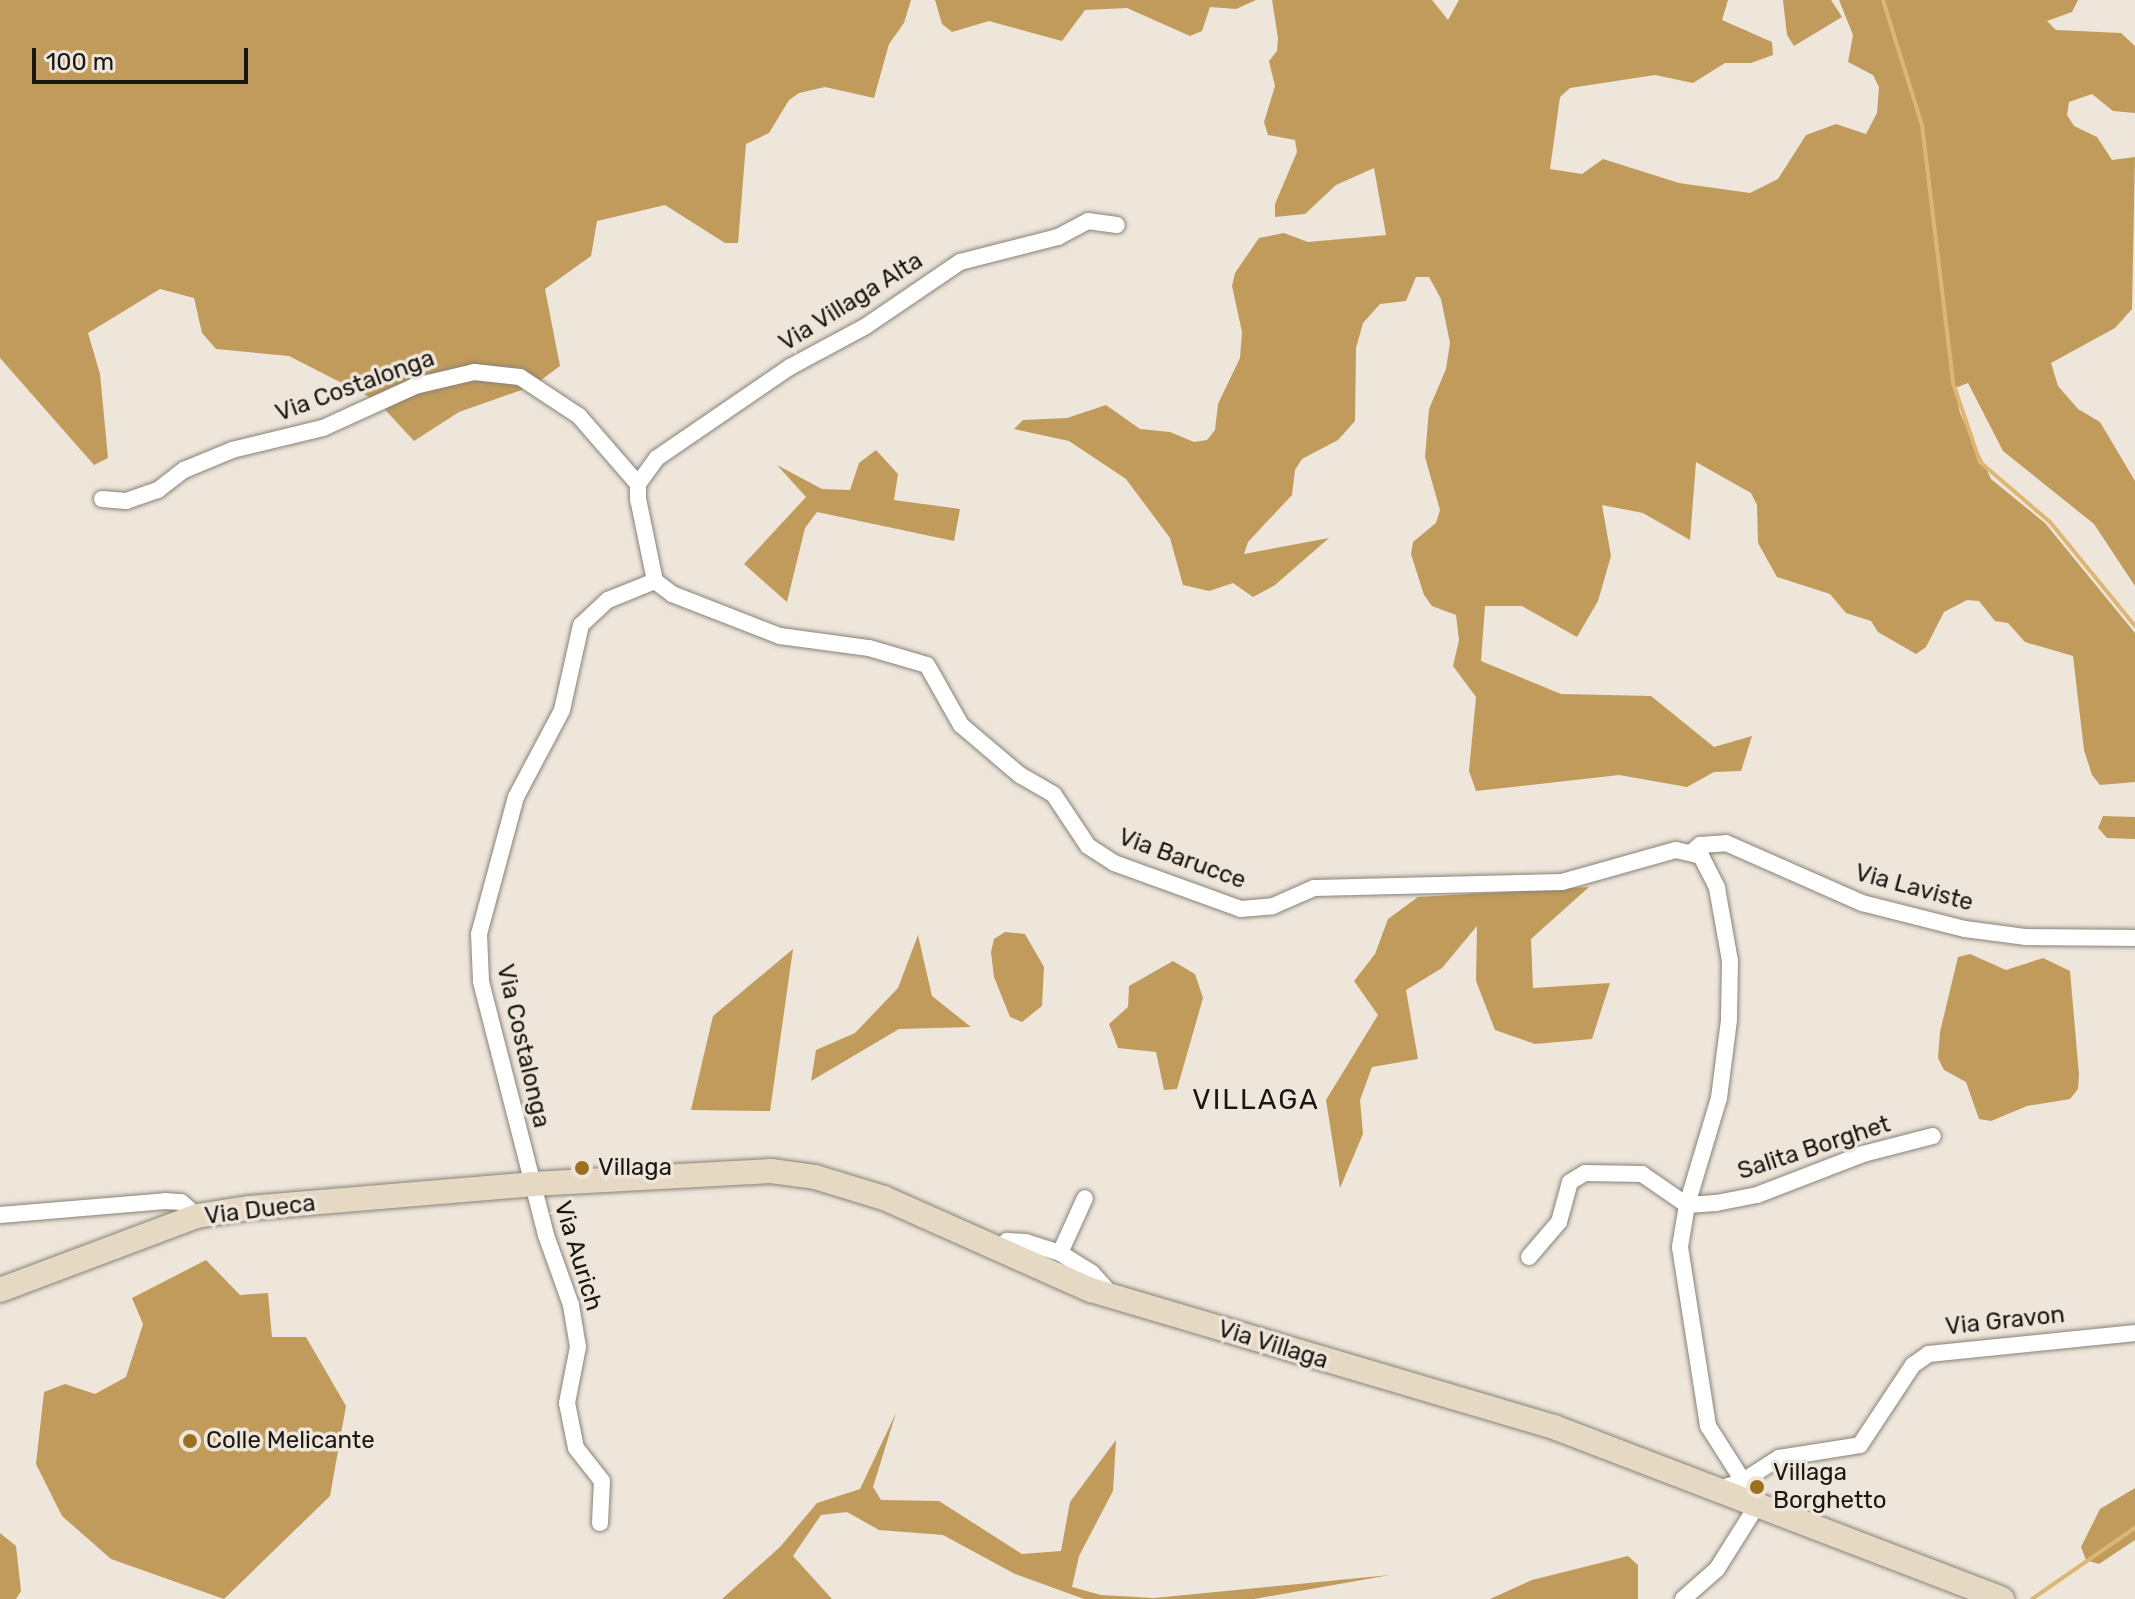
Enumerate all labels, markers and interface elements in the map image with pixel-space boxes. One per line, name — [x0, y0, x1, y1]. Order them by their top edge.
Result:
scale bar — [36, 32, 252, 82]
text: 100 m — [46, 48, 114, 76]
street label: Via Villaga Alta — [773, 246, 929, 358]
street label: Via Costalonga — [272, 344, 438, 428]
street label: Via Barucce — [1114, 823, 1250, 895]
street label: Via Laviste — [1852, 858, 1976, 918]
street label: Via Costalonga — [490, 961, 556, 1131]
district label: VILLAGA — [1192, 1083, 1320, 1117]
street label: Salita Borghet — [1734, 1110, 1894, 1186]
place label: Villaga — [598, 1154, 672, 1182]
marker: Villaga — [573, 1159, 591, 1177]
street label: Via Dueca — [203, 1189, 317, 1231]
street label: Via Aurich — [548, 1197, 608, 1315]
street label: Via Gravon — [1944, 1300, 2066, 1342]
street label: Via Villaga — [1214, 1314, 1332, 1376]
place label: Colle Melicante — [206, 1427, 375, 1455]
marker: Colle Melicante — [181, 1432, 199, 1450]
place label: Villaga Borghetto — [1773, 1459, 1887, 1515]
marker: Villaga Borghetto — [1748, 1478, 1766, 1496]

